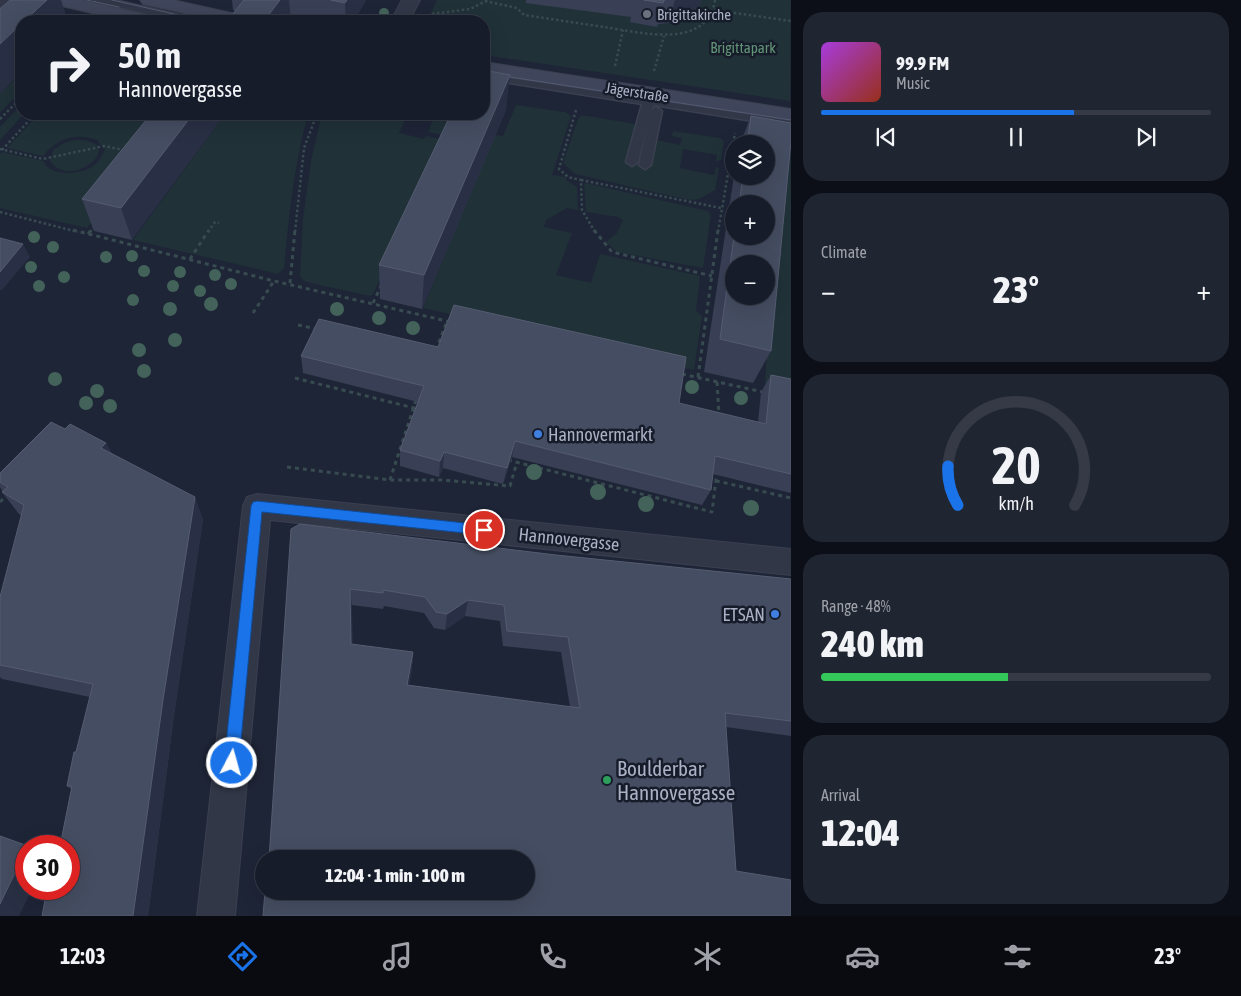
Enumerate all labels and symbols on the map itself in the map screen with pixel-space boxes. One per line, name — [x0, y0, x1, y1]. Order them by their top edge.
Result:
place label: Brigittakirche — [657, 6, 731, 23]
marker: Brigittakirche — [641, 8, 653, 20]
park label: Brigittapark — [710, 39, 776, 56]
street label: Jägerstraße — [604, 79, 670, 105]
place label: Hannovermarkt — [548, 424, 653, 445]
marker: Hannovermarkt — [532, 428, 544, 440]
pin — [463, 509, 505, 551]
street label: Hannovergasse — [517, 523, 621, 555]
place label: ETSAN — [722, 604, 765, 625]
marker: ETSAN — [769, 608, 781, 620]
position arrow — [205, 736, 257, 788]
place label: Boulderbar Hannovergasse — [617, 756, 735, 804]
marker: Boulderbar Hannovergasse — [601, 774, 613, 786]
speed limit sign: 30 — [15, 835, 80, 900]

